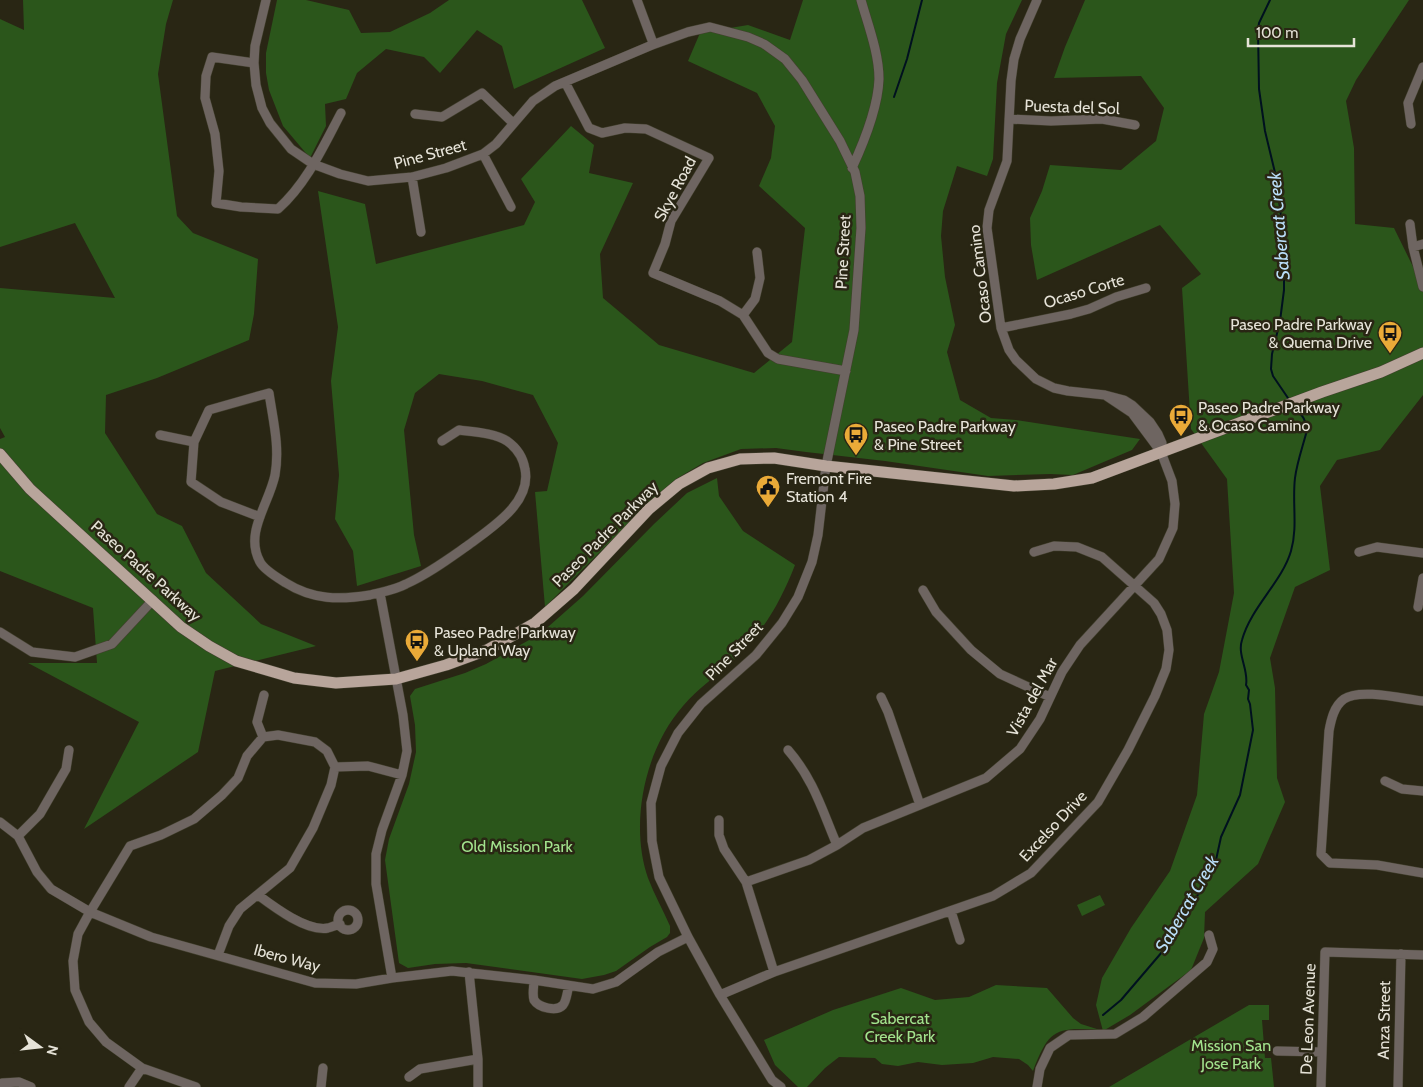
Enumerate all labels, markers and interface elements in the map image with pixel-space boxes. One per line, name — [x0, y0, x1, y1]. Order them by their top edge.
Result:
scale bar — [1248, 15, 1354, 47]
text: 100 m — [1256, 24, 1298, 42]
street label: Puesta del Sol — [1024, 96, 1120, 118]
street label: Pine Street — [392, 135, 469, 173]
street label: Skye Road — [650, 153, 700, 225]
water label: Sabercat Creek — [1263, 170, 1295, 281]
street label: Pine Street — [832, 214, 854, 290]
street label: Ocaso Camino — [965, 224, 995, 324]
street label: Ocaso Corte — [1041, 270, 1127, 312]
place label: Paseo Padre Parkway & Quema Drive — [1230, 315, 1372, 352]
bus stop icon: Paseo Padre Parkway & Quema Drive — [1377, 320, 1403, 354]
place label: Paseo Padre Parkway & Ocaso Camino — [1198, 398, 1340, 435]
bus stop icon: Paseo Padre Parkway & Ocaso Camino — [1168, 403, 1194, 437]
place label: Paseo Padre Parkway & Pine Street — [874, 417, 1016, 454]
bus stop icon: Paseo Padre Parkway & Pine Street — [843, 422, 869, 456]
place label: Fremont Fire Station 4 — [786, 469, 872, 506]
public building icon: Fremont Fire Station 4 — [755, 474, 781, 508]
street label: Paseo Padre Parkway — [548, 477, 662, 591]
street label: Paseo Padre Parkway — [87, 517, 205, 625]
street label: Pine Street — [701, 617, 767, 684]
place label: Paseo Padre Parkway & Upland Way — [434, 623, 576, 660]
bus stop icon: Paseo Padre Parkway & Upland Way — [404, 628, 430, 662]
street label: Vista del Mar — [1003, 653, 1062, 740]
street label: Excelso Drive — [1015, 787, 1091, 865]
park label: Old Mission Park — [461, 837, 574, 856]
water label: Sabercat Creek — [1150, 850, 1224, 956]
street label: Ibero Way — [252, 940, 322, 976]
street label: De Leon Avenue — [1297, 963, 1319, 1075]
street label: Anza Street — [1374, 980, 1394, 1060]
park label: Sabercat Creek Park — [865, 1009, 936, 1046]
north arrow — [15, 1022, 65, 1072]
park label: Mission San Jose Park — [1191, 1036, 1271, 1073]
text: N — [43, 1043, 63, 1057]

